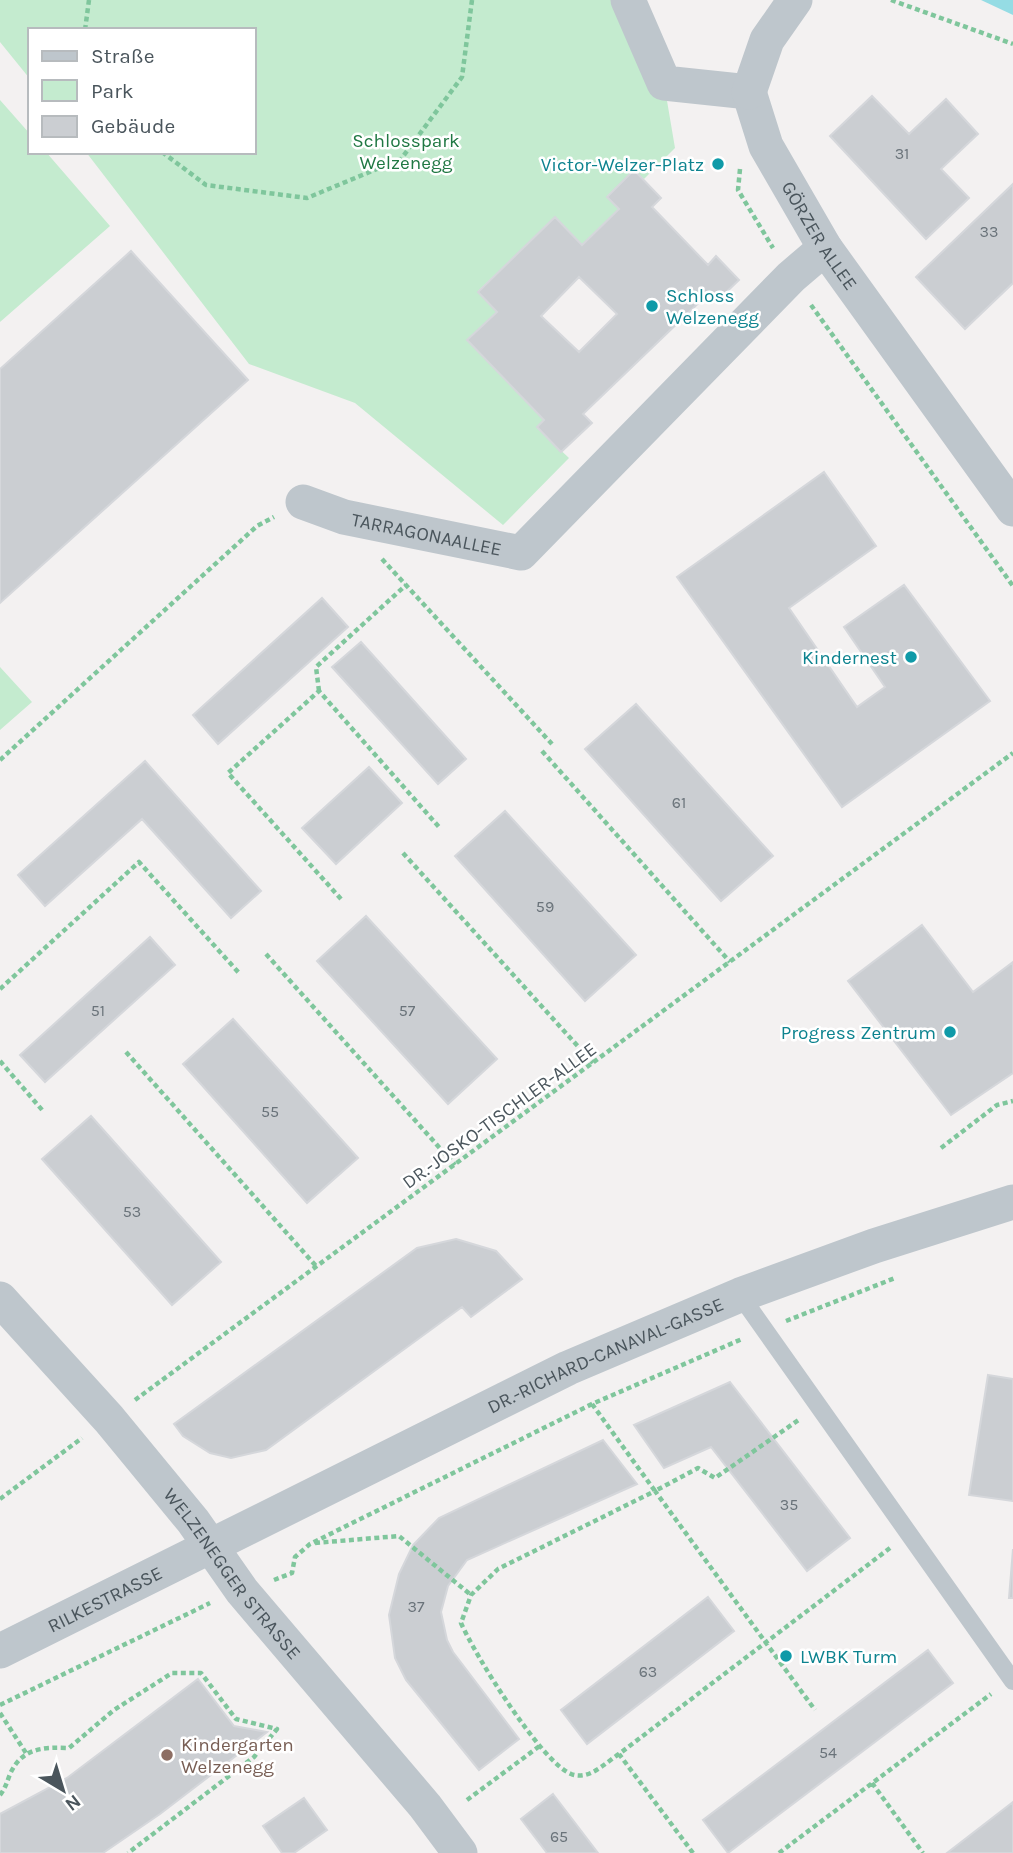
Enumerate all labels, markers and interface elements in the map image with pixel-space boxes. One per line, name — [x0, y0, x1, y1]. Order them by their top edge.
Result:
legend — [28, 28, 256, 154]
text: Straße — [91, 44, 154, 68]
text: Park — [91, 79, 134, 103]
text: Gebäude — [91, 114, 175, 138]
park label: Schlosspark Welzenegg — [352, 130, 460, 174]
house number: 31 — [895, 144, 909, 163]
place label: Victor-Welzer-Platz — [541, 154, 704, 176]
marker: Victor-Welzer-Platz — [710, 156, 726, 172]
street label: GÖRZER ALLEE — [777, 178, 862, 295]
house number: 33 — [980, 222, 998, 241]
place label: Schloss Welzenegg — [666, 285, 759, 329]
marker: Schloss Welzenegg — [644, 298, 660, 314]
street label: TARRAGONAALLEE — [350, 509, 503, 561]
place label: Kindernest — [802, 647, 897, 669]
marker: Kindernest — [903, 649, 919, 665]
house number: 61 — [672, 793, 686, 812]
house number: 59 — [536, 897, 554, 916]
house number: 51 — [91, 1001, 105, 1020]
house number: 57 — [399, 1001, 416, 1020]
place label: Progress Zentrum — [781, 1022, 936, 1044]
marker: Progress Zentrum — [942, 1024, 958, 1040]
street label: DR.-JOSKO-TISCHLER-ALLEE — [398, 1038, 601, 1194]
house number: 55 — [261, 1102, 279, 1121]
house number: 53 — [123, 1202, 141, 1221]
street label: DR.-RICHARD-CANAVAL-GASSE — [484, 1293, 727, 1418]
street label: WELZENEGGER STRASSE — [159, 1484, 305, 1664]
house number: 35 — [780, 1495, 798, 1514]
street label: RILKESTRASSE — [44, 1562, 166, 1638]
house number: 37 — [408, 1597, 425, 1616]
place label: LWBK Turm — [800, 1646, 897, 1668]
marker: LWBK Turm — [778, 1648, 794, 1664]
house number: 63 — [639, 1662, 657, 1681]
place label: Kindergarten Welzenegg — [181, 1734, 294, 1778]
house number: 54 — [819, 1743, 837, 1762]
marker: Kindergarten Welzenegg — [159, 1747, 175, 1763]
north arrow — [28, 1755, 98, 1825]
text: N — [61, 1790, 85, 1815]
house number: 65 — [550, 1827, 568, 1846]

